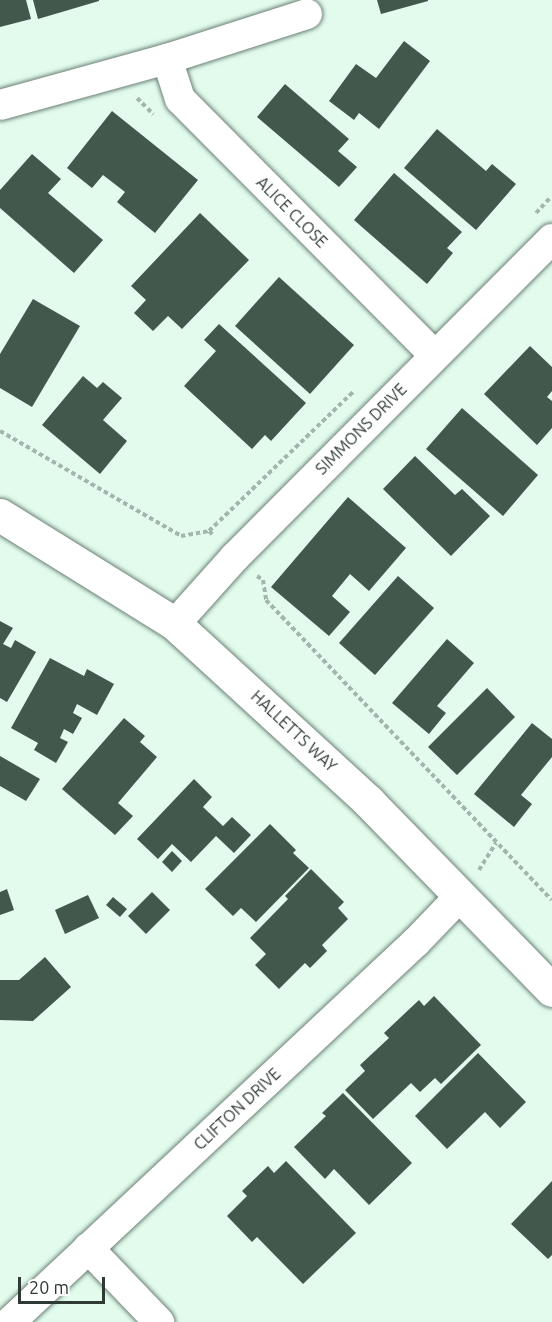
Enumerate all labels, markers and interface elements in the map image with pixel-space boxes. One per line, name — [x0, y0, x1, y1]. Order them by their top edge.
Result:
street label: ALICE CLOSE — [253, 173, 331, 251]
street label: SIMMONS DRIVE — [312, 380, 410, 478]
street label: HALLETTS WAY — [247, 686, 341, 776]
street label: CLIFTON DRIVE — [190, 1064, 284, 1154]
scale bar — [21, 1265, 108, 1303]
text: 20 m — [29, 1277, 69, 1297]

